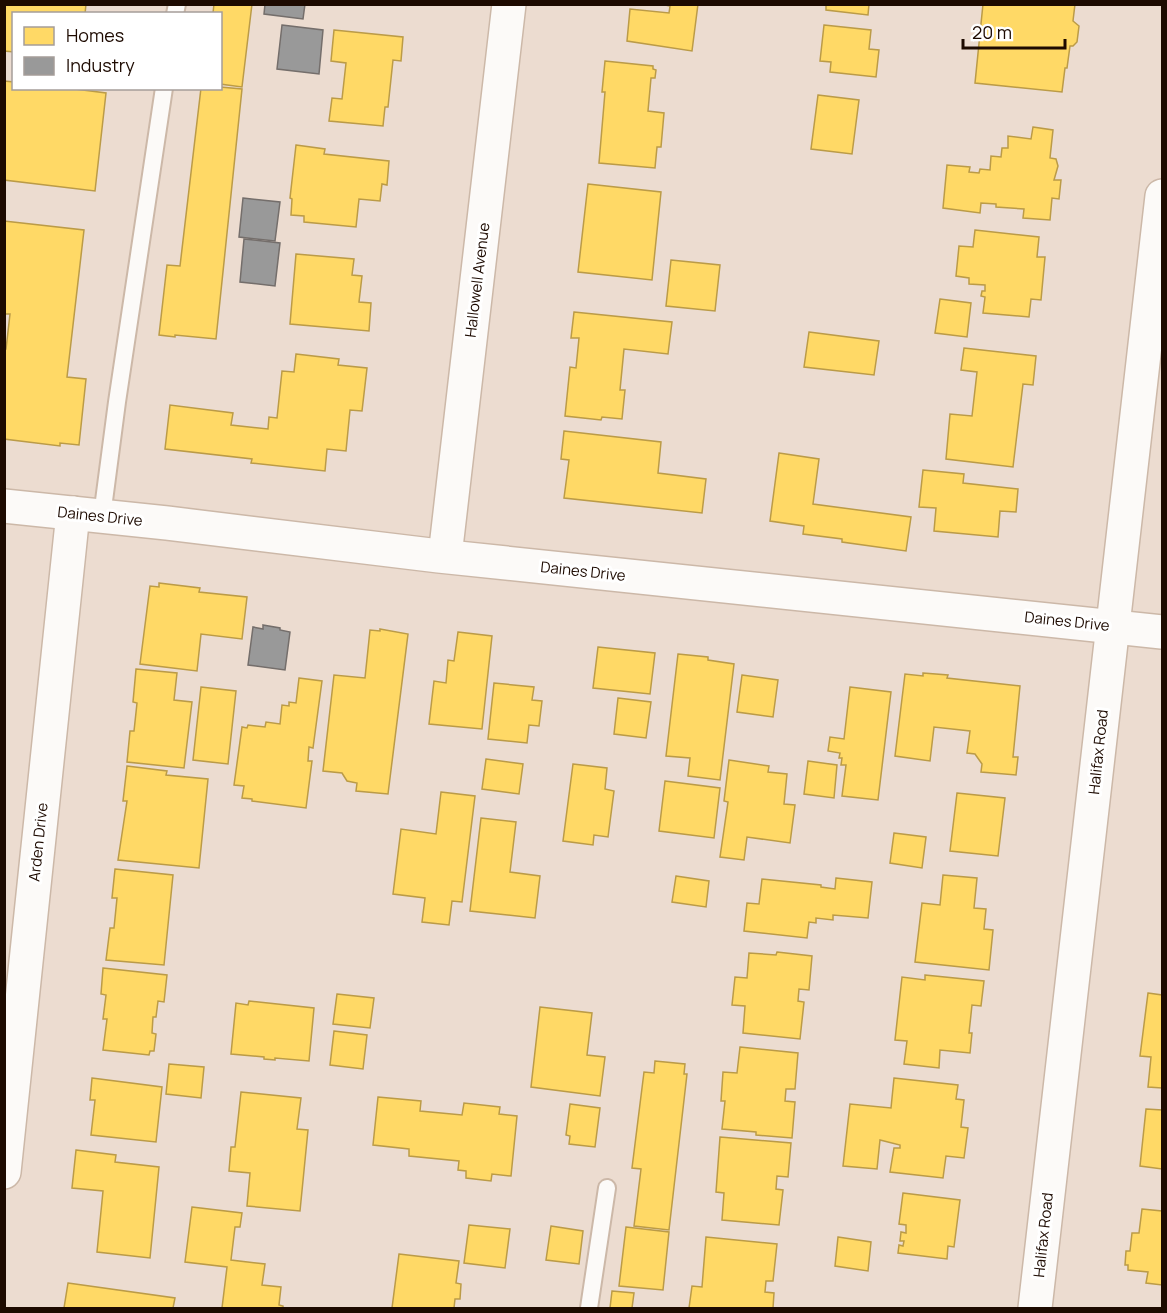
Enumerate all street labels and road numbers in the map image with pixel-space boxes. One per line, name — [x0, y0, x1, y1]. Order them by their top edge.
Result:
street label: Hallowell Avenue — [460, 221, 494, 339]
street label: Daines Drive — [56, 501, 144, 531]
street label: Daines Drive — [539, 556, 627, 586]
street label: Daines Drive — [1023, 606, 1111, 636]
street label: Halifax Road — [1083, 708, 1113, 796]
street label: Arden Drive — [23, 801, 53, 882]
street label: Halifax Road — [1028, 1191, 1058, 1279]

